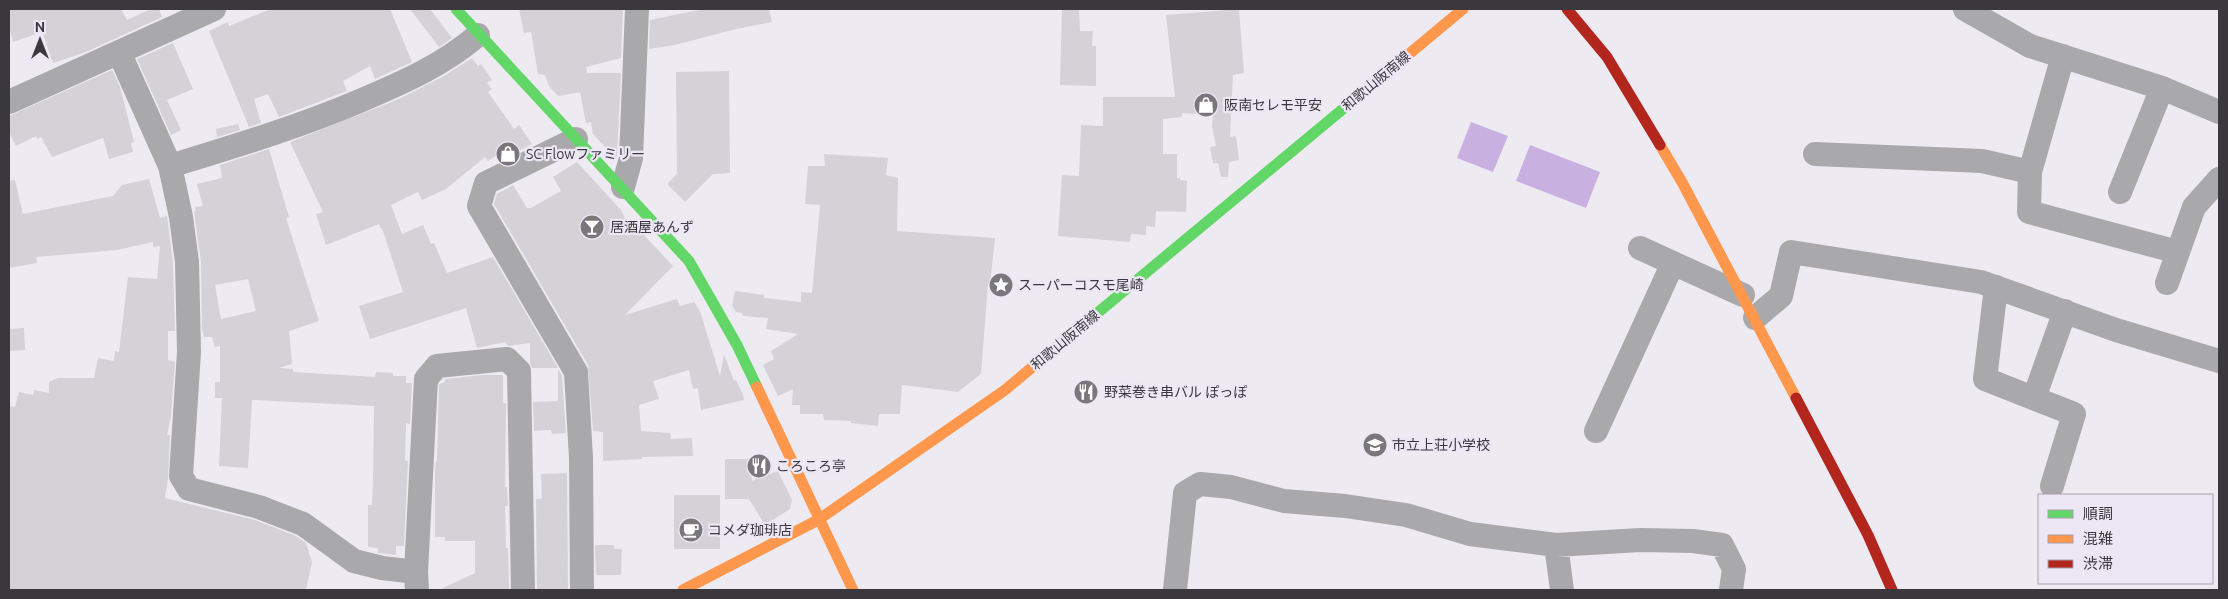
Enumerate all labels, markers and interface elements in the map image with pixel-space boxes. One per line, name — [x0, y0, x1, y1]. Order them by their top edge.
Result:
north arrow — [15, 15, 65, 65]
text: N — [35, 19, 45, 35]
street label: 和歌山阪南線 — [1339, 48, 1413, 114]
shop icon: 阪南セレモ平安 — [1193, 92, 1219, 118]
place label: 阪南セレモ平安 — [1224, 97, 1322, 113]
shop icon: SC Flowファミリー — [495, 141, 521, 167]
place label: SC Flowファミリー — [526, 146, 645, 162]
bar icon: 居酒屋あんず — [579, 214, 605, 240]
place label: 居酒屋あんず — [610, 219, 694, 235]
place icon: スーパーコスモ尾崎 — [988, 272, 1014, 298]
place label: スーパーコスモ尾崎 — [1018, 277, 1144, 293]
street label: 和歌山阪南線 — [1028, 307, 1102, 373]
restaurant icon: 野菜巻き串バル ぽっぽ — [1073, 379, 1099, 405]
place label: 野菜巻き串バル ぽっぽ — [1104, 384, 1247, 400]
school or university icon: 市立上荘小学校 — [1362, 432, 1388, 458]
place label: 市立上荘小学校 — [1392, 437, 1490, 453]
restaurant icon: ころころ亭 — [746, 453, 772, 479]
place label: ころころ亭 — [776, 458, 846, 474]
legend — [2038, 494, 2213, 584]
text: 順調 — [2083, 505, 2113, 522]
cafe icon: コメダ珈琲店 — [678, 517, 704, 543]
place label: コメダ珈琲店 — [708, 522, 792, 538]
text: 混雑 — [2083, 530, 2113, 547]
text: 渋滞 — [2083, 555, 2113, 572]

